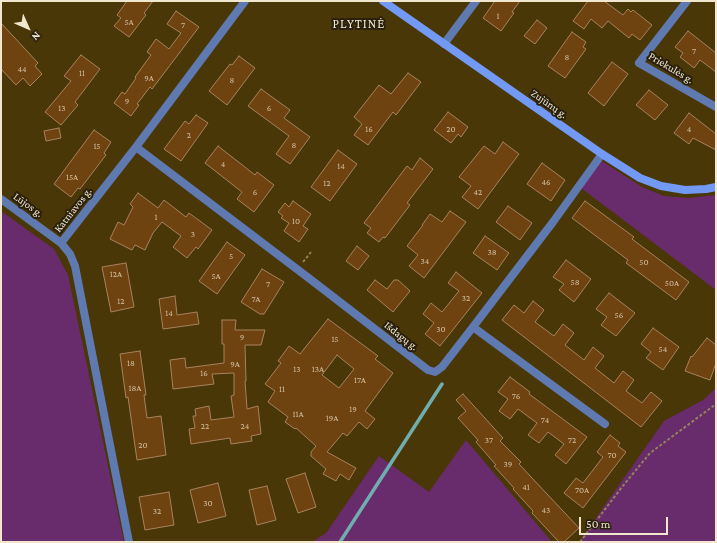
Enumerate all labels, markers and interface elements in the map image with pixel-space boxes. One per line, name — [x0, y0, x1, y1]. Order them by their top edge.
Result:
north arrow — [8, 8, 48, 48]
house number: 1 — [497, 11, 499, 21]
district label: PLYTINĖ — [333, 16, 385, 32]
house number: 5A — [124, 17, 134, 27]
house number: 7 — [181, 20, 185, 30]
text: N — [30, 30, 43, 43]
house number: 7 — [692, 46, 696, 56]
street label: Priekulės g. — [646, 49, 696, 87]
house number: 8 — [565, 52, 569, 62]
house number: 44 — [17, 64, 27, 74]
house number: 11 — [79, 68, 85, 78]
house number: 9A — [144, 73, 154, 83]
house number: 8 — [230, 75, 234, 85]
street label: Zujūnų g. — [528, 87, 570, 121]
house number: 9 — [125, 96, 129, 106]
house number: 13 — [58, 103, 66, 113]
house number: 6 — [267, 103, 271, 113]
house number: 16 — [365, 124, 373, 134]
house number: 20 — [446, 124, 456, 134]
house number: 4 — [687, 124, 691, 134]
house number: 2 — [187, 130, 191, 140]
house number: 8 — [292, 140, 296, 150]
house number: 15 — [93, 141, 101, 151]
house number: 4 — [221, 159, 225, 169]
house number: 14 — [337, 161, 345, 171]
house number: 15A — [66, 172, 78, 182]
house number: 46 — [541, 177, 551, 187]
house number: 12 — [323, 178, 331, 188]
street label: Katniavos g. — [51, 185, 95, 235]
house number: 6 — [253, 187, 257, 197]
house number: 42 — [474, 187, 482, 197]
street label: Lūjos g. — [11, 190, 45, 220]
house number: 1 — [155, 212, 157, 222]
house number: 10 — [292, 216, 300, 226]
house number: 3 — [191, 229, 195, 239]
house number: 38 — [487, 247, 497, 257]
house number: 5 — [229, 251, 233, 261]
house number: 34 — [421, 256, 429, 266]
house number: 50 — [639, 257, 649, 267]
house number: 12A — [110, 269, 122, 279]
house number: 5A — [211, 271, 221, 281]
house number: 58 — [570, 277, 580, 287]
house number: 50A — [665, 278, 679, 288]
house number: 7 — [266, 279, 270, 289]
house number: 32 — [462, 293, 470, 303]
house number: 7A — [252, 294, 260, 304]
house number: 12 — [117, 296, 125, 306]
house number: 14 — [165, 308, 173, 318]
house number: 56 — [615, 310, 623, 320]
street label: Išdagų g. — [381, 319, 421, 353]
house number: 30 — [436, 324, 446, 334]
house number: 9 — [240, 332, 244, 342]
house number: 15 — [331, 334, 339, 344]
house number: 54 — [659, 344, 667, 354]
house number: 18 — [127, 358, 135, 368]
house number: 9A — [230, 359, 240, 369]
house number: 13 — [293, 364, 301, 374]
house number: 13A — [312, 364, 324, 374]
house number: 16 — [200, 368, 208, 378]
house number: 17A — [354, 375, 366, 385]
house number: 18A — [129, 383, 141, 393]
house number: 11 — [279, 384, 285, 394]
house number: 76 — [512, 391, 520, 401]
house number: 19 — [349, 404, 357, 414]
house number: 11A — [292, 409, 304, 419]
house number: 19A — [326, 413, 338, 423]
house number: 74 — [541, 415, 549, 425]
house number: 22 — [201, 421, 209, 431]
house number: 24 — [241, 421, 249, 431]
house number: 37 — [485, 435, 493, 445]
house number: 72 — [568, 435, 576, 445]
house number: 20 — [138, 440, 148, 450]
house number: 70 — [607, 450, 617, 460]
house number: 39 — [504, 459, 512, 469]
house number: 41 — [522, 482, 530, 492]
house number: 70A — [575, 485, 589, 495]
house number: 30 — [203, 498, 213, 508]
house number: 43 — [542, 505, 550, 515]
house number: 32 — [153, 506, 161, 516]
scale bar — [581, 509, 670, 535]
text: 50 m — [586, 517, 610, 531]

